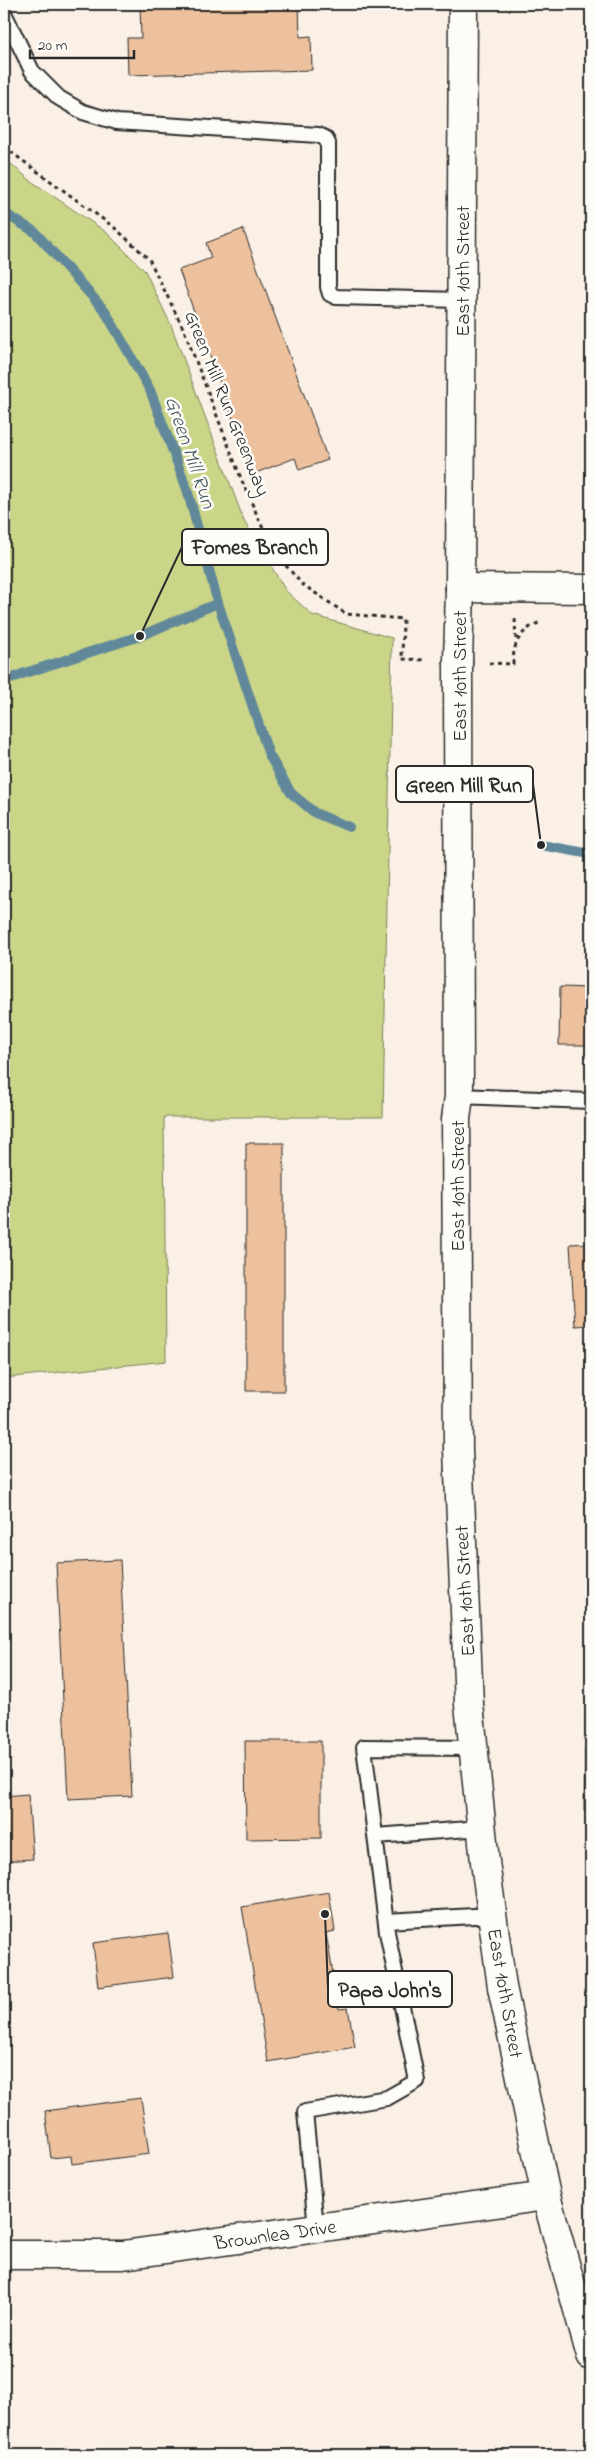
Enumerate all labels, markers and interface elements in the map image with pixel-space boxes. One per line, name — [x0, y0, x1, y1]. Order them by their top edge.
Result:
scale bar — [30, 28, 134, 60]
text: 20 m — [38, 35, 68, 57]
street label: East 10th Street — [450, 205, 479, 337]
street label: Green Mill Run Greenway — [180, 307, 276, 499]
water label: Green Mill Run — [160, 393, 222, 511]
callout: Fomes Branch — [182, 529, 328, 565]
text: Fomes Branch — [191, 534, 318, 564]
street label: East 10th Street — [447, 610, 476, 742]
callout: Green Mill Run — [396, 766, 533, 802]
text: Green Mill Run — [406, 772, 522, 802]
street label: East 10th Street — [445, 1120, 474, 1252]
street label: East 10th Street — [449, 1524, 484, 1657]
street label: East 10th Street — [478, 1926, 529, 2061]
callout: Papa John's — [328, 1971, 452, 2007]
text: Papa John's — [338, 1977, 442, 2007]
street label: Brownlea Drive — [211, 2214, 338, 2260]

